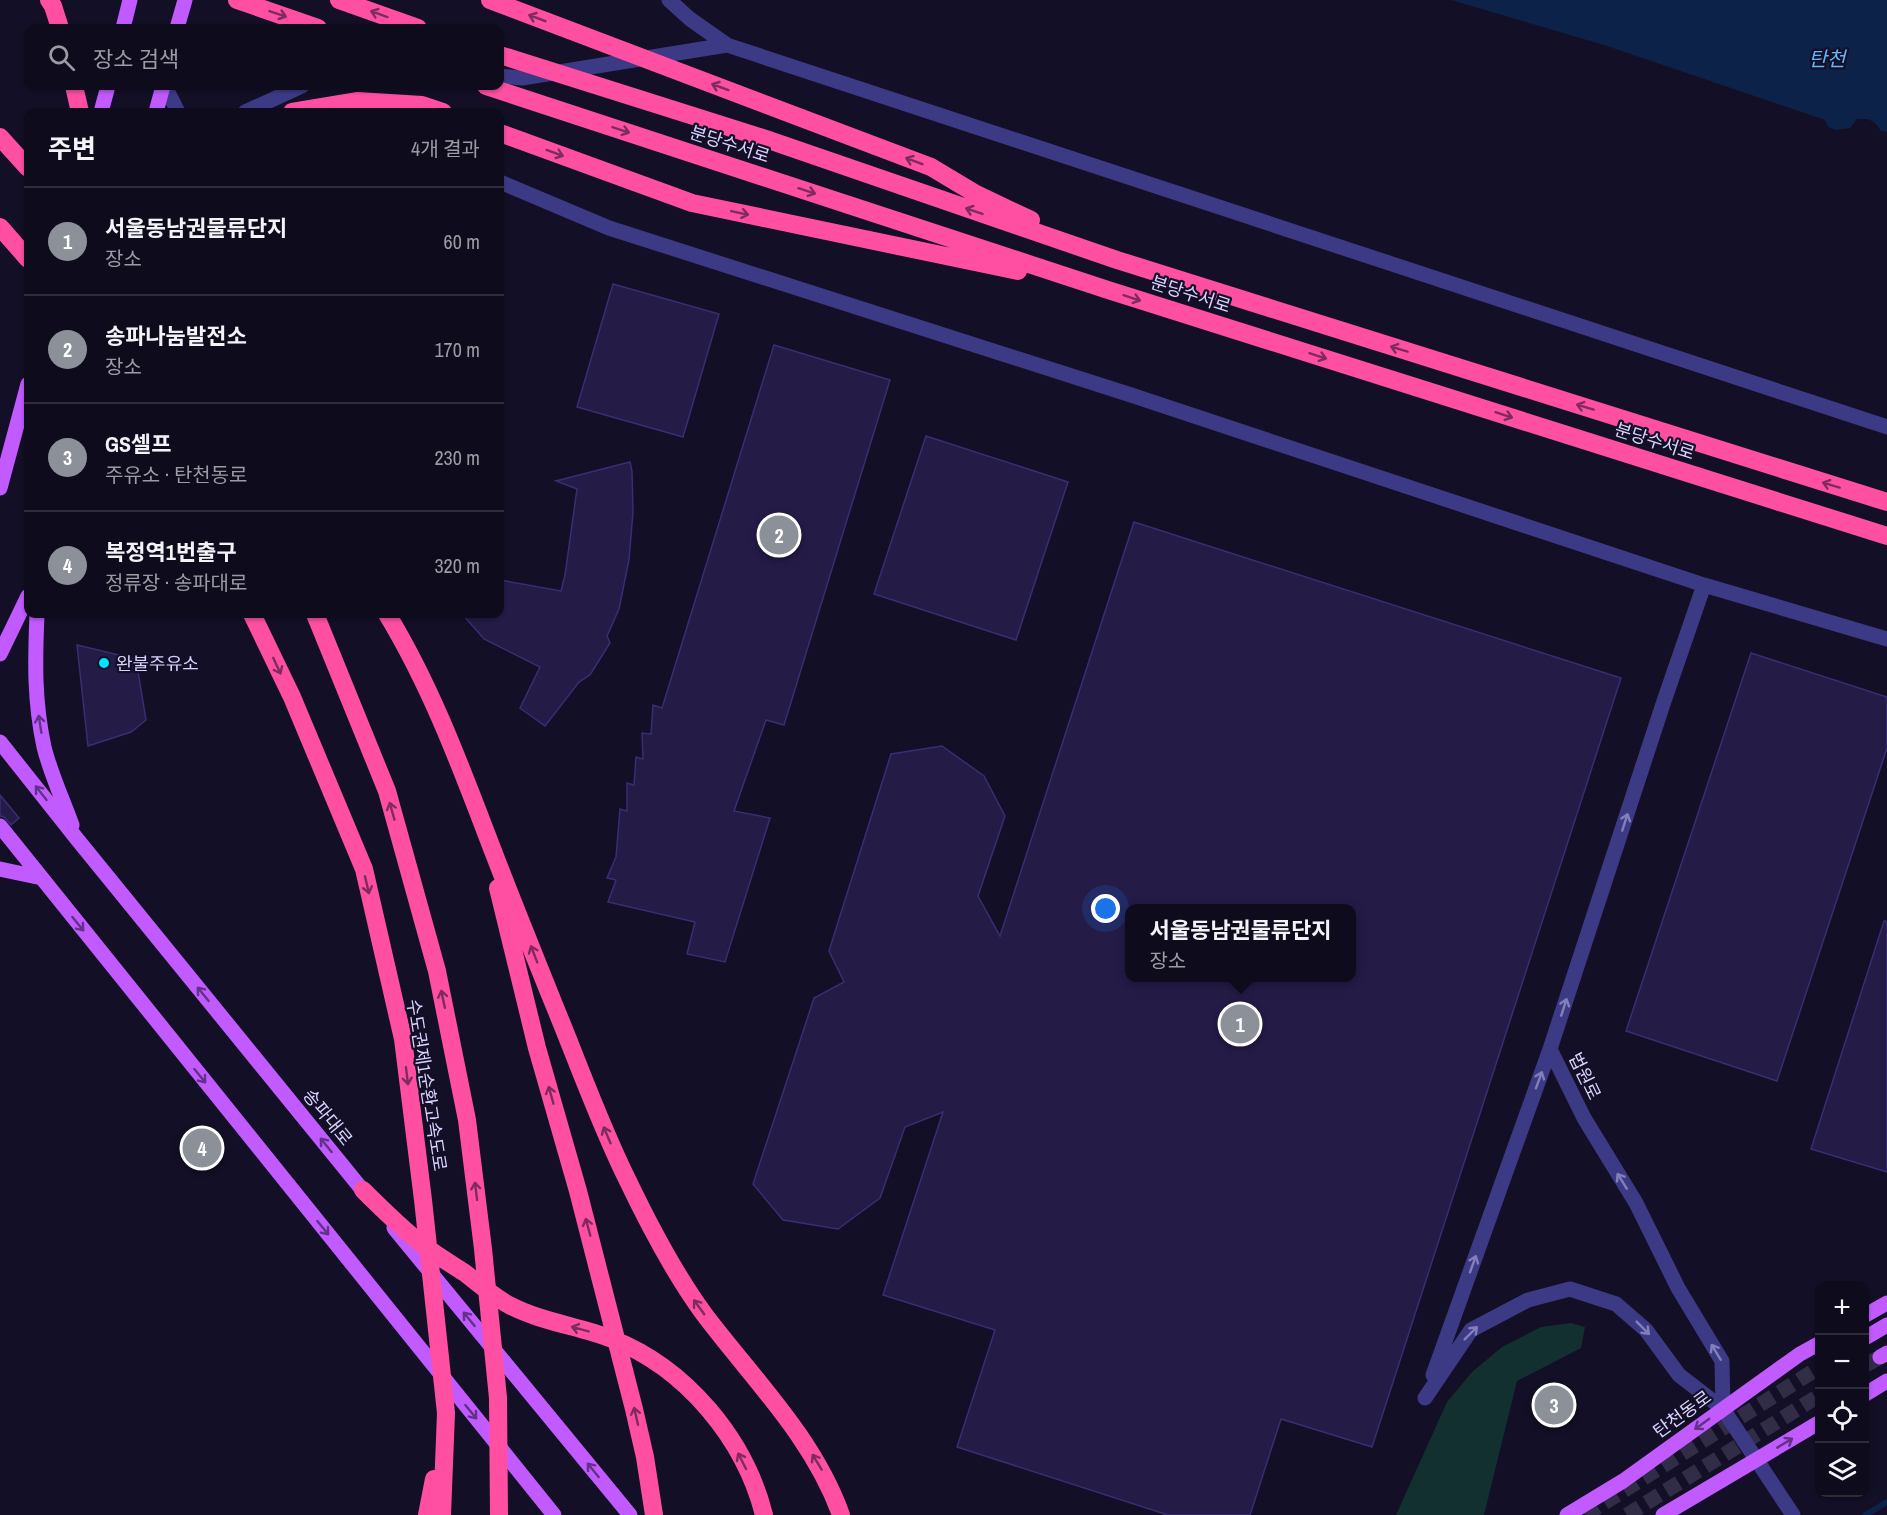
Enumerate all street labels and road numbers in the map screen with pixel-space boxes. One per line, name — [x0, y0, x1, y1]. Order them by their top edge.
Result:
street label: 분당수서로 — [687, 119, 773, 169]
street label: 분당수서로 — [1148, 269, 1234, 319]
street label: 분당수서로 — [1612, 416, 1698, 466]
street label: 수도권제1순환고속도로 — [401, 997, 453, 1173]
street label: 법원로 — [1563, 1048, 1607, 1104]
street label: 송파대로 — [297, 1083, 359, 1151]
street label: 탄천동로 — [1648, 1384, 1716, 1444]

